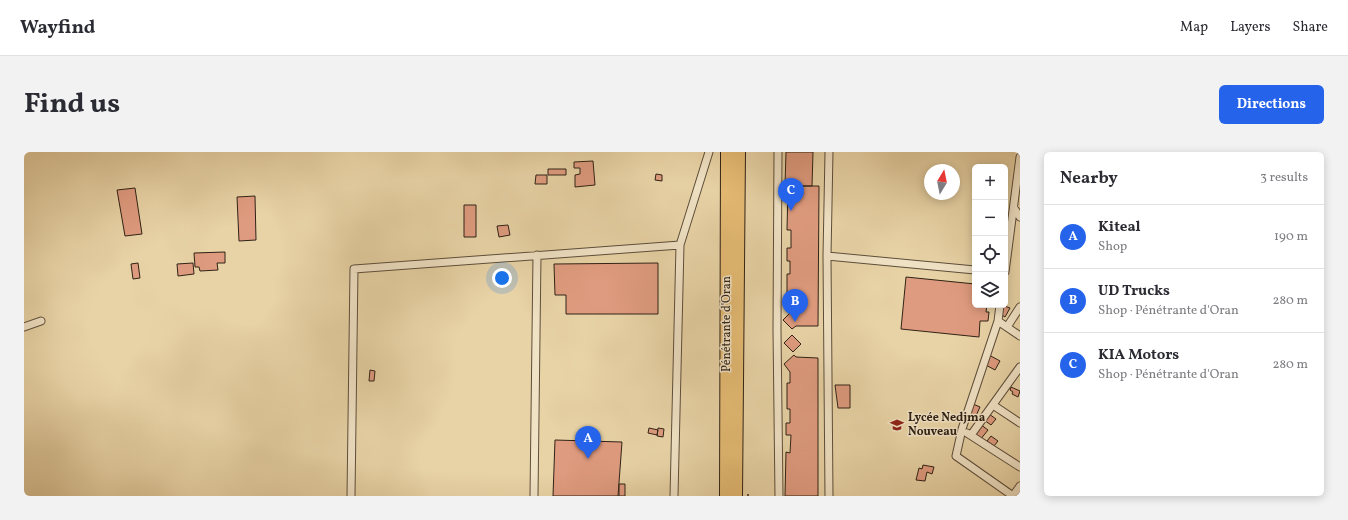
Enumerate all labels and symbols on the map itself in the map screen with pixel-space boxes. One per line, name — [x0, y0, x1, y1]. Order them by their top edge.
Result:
north arrow — [924, 164, 960, 200]
pin: C — [778, 178, 804, 211]
your location — [492, 268, 512, 288]
street label: Pénétrante d'Oran — [719, 276, 735, 372]
pin: B — [782, 289, 808, 322]
place label: Lycée Nedjma Nouveau — [908, 410, 986, 440]
school or university icon: Lycée Nedjma Nouveau — [889, 417, 905, 433]
pin: A — [575, 426, 601, 459]

